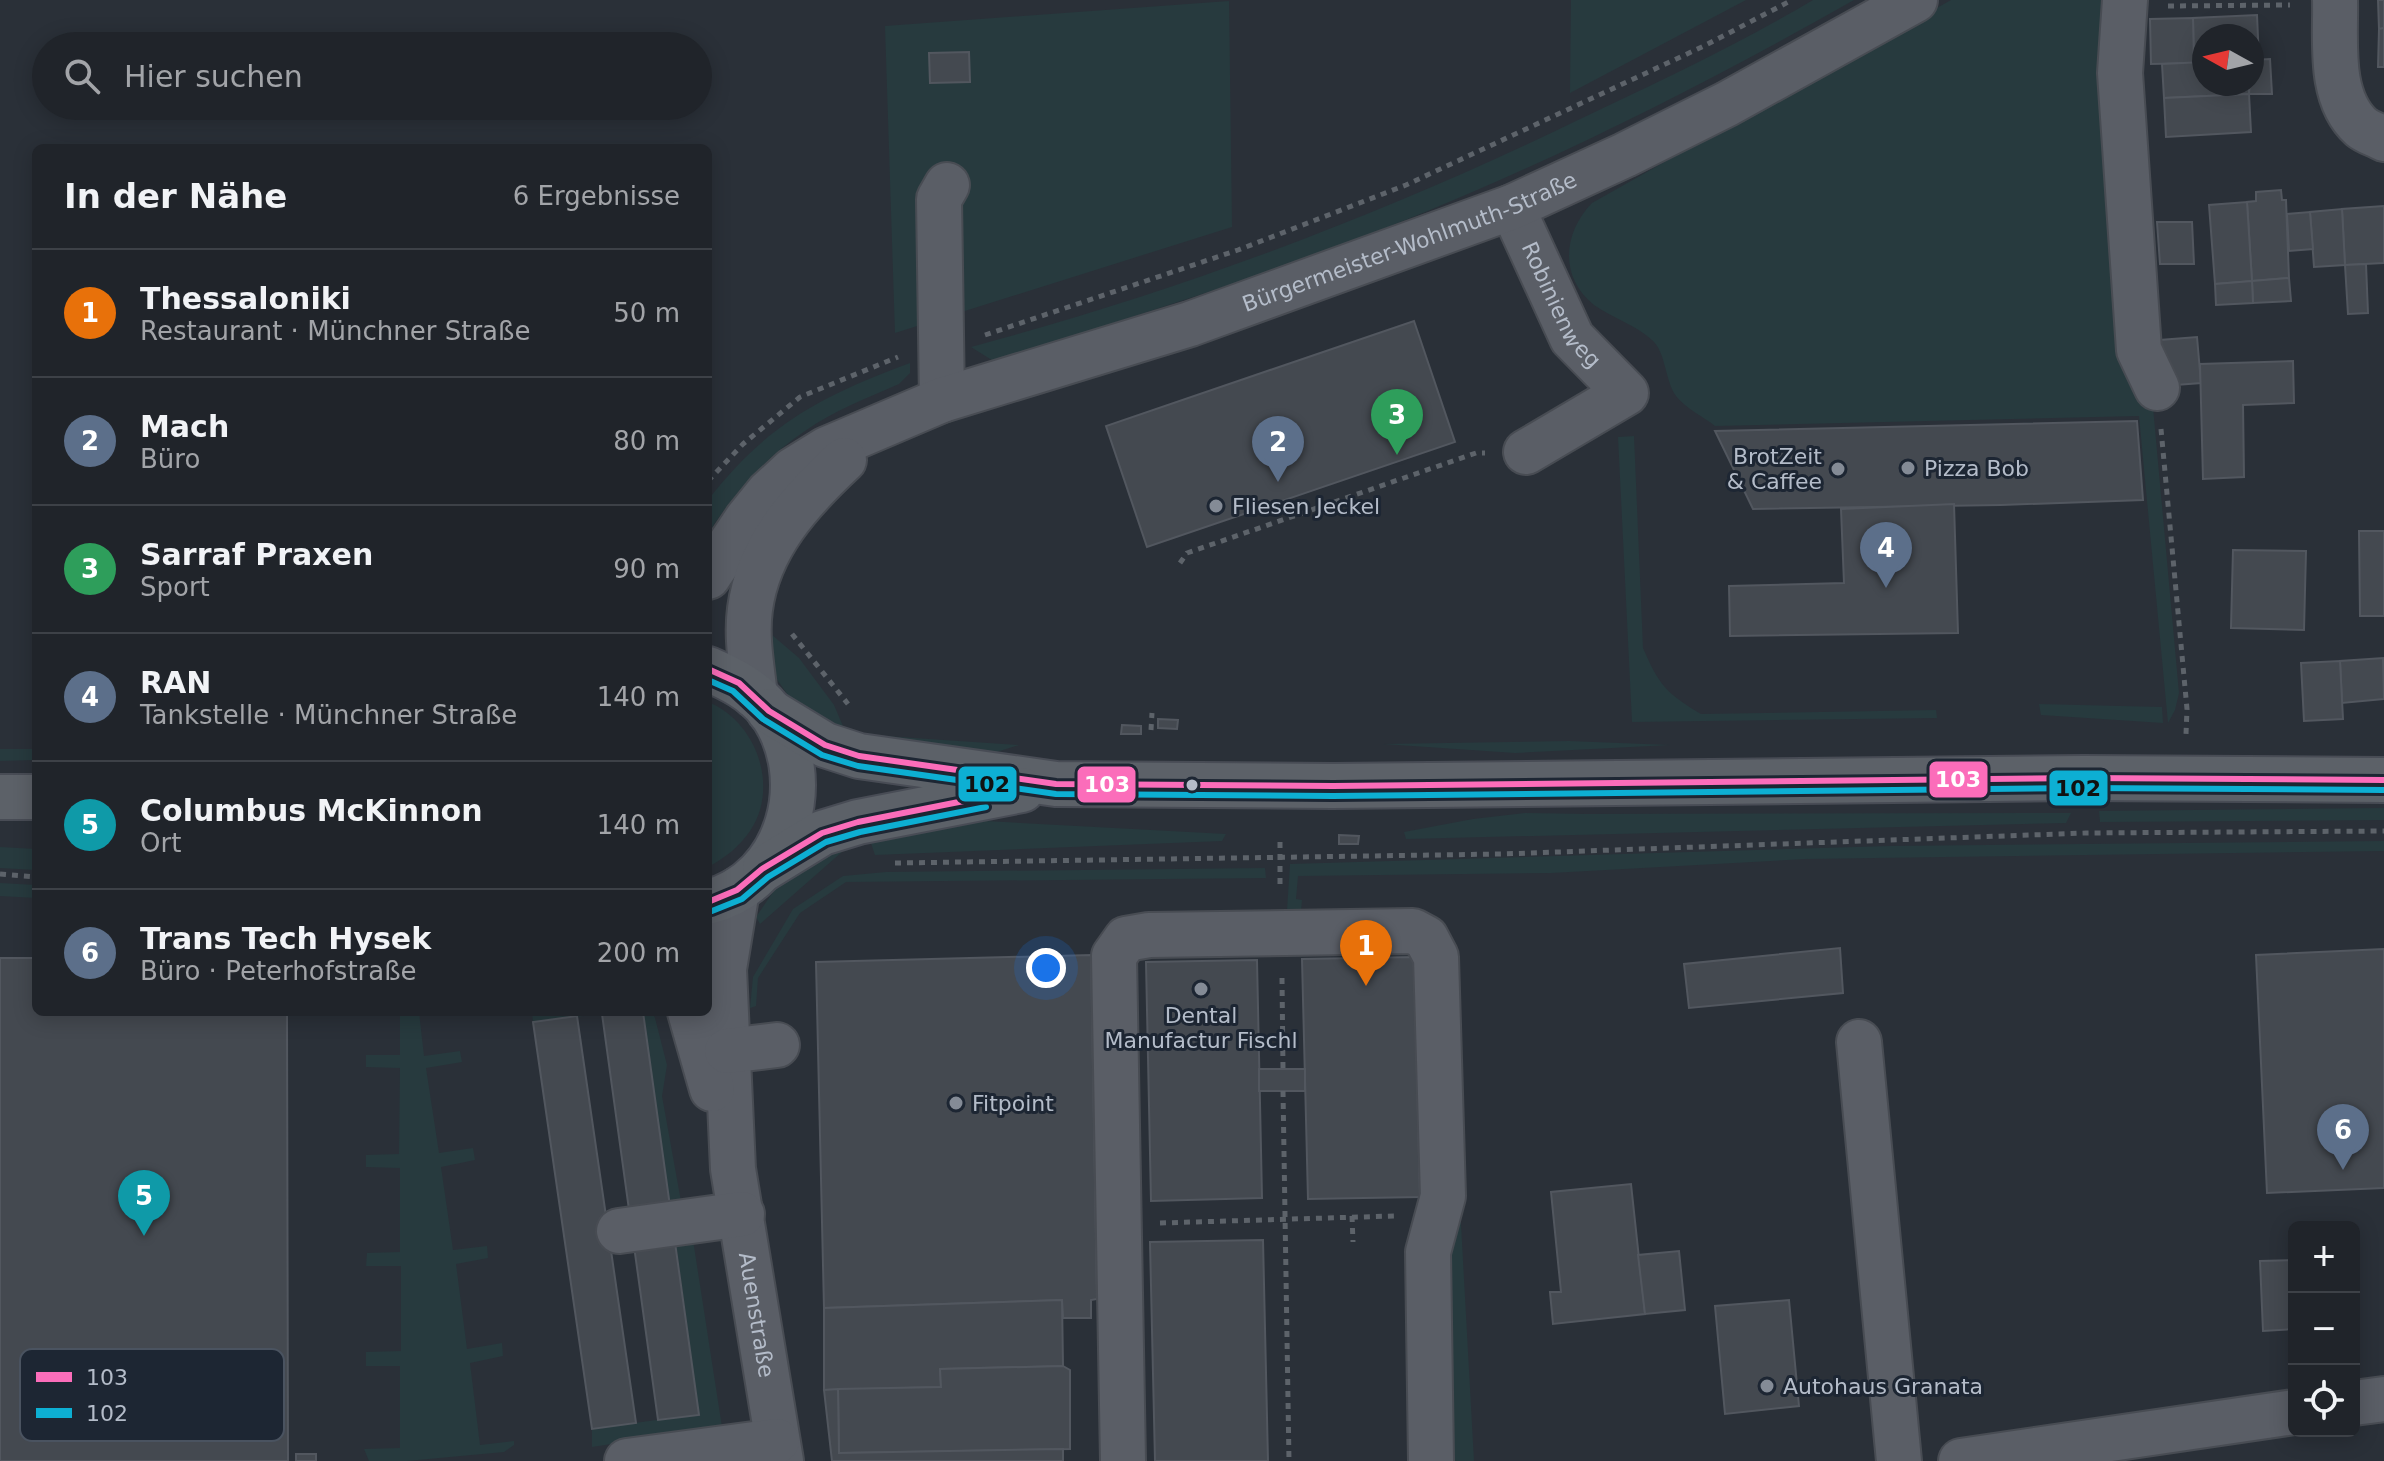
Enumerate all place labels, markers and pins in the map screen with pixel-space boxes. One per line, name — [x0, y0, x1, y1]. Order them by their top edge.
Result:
pin: 3 — [1371, 389, 1423, 455]
pin: 2 — [1252, 416, 1304, 482]
place label: BrotZeit & Caffee — [1727, 444, 1822, 494]
place label: Pizza Bob — [1924, 456, 2029, 481]
marker: Pizza Bob — [1899, 459, 1917, 477]
marker: BrotZeit & Caffee — [1829, 460, 1847, 478]
place label: Fliesen Jeckel — [1232, 494, 1380, 519]
marker: Fliesen Jeckel — [1207, 497, 1225, 515]
pin: 4 — [1860, 522, 1912, 588]
unlabelled marker — [1184, 777, 1200, 793]
pin: 1 — [1340, 920, 1392, 986]
marker: Dental Manufactur Fischl — [1192, 980, 1210, 998]
place label: Dental Manufactur Fischl — [1104, 1003, 1298, 1053]
place label: Fitpoint — [972, 1091, 1054, 1116]
marker: Fitpoint — [947, 1094, 965, 1112]
pin: 6 — [2317, 1104, 2369, 1170]
pin: 5 — [118, 1170, 170, 1236]
place label: Autohaus Granata — [1783, 1374, 1983, 1399]
marker: Autohaus Granata — [1758, 1377, 1776, 1395]

